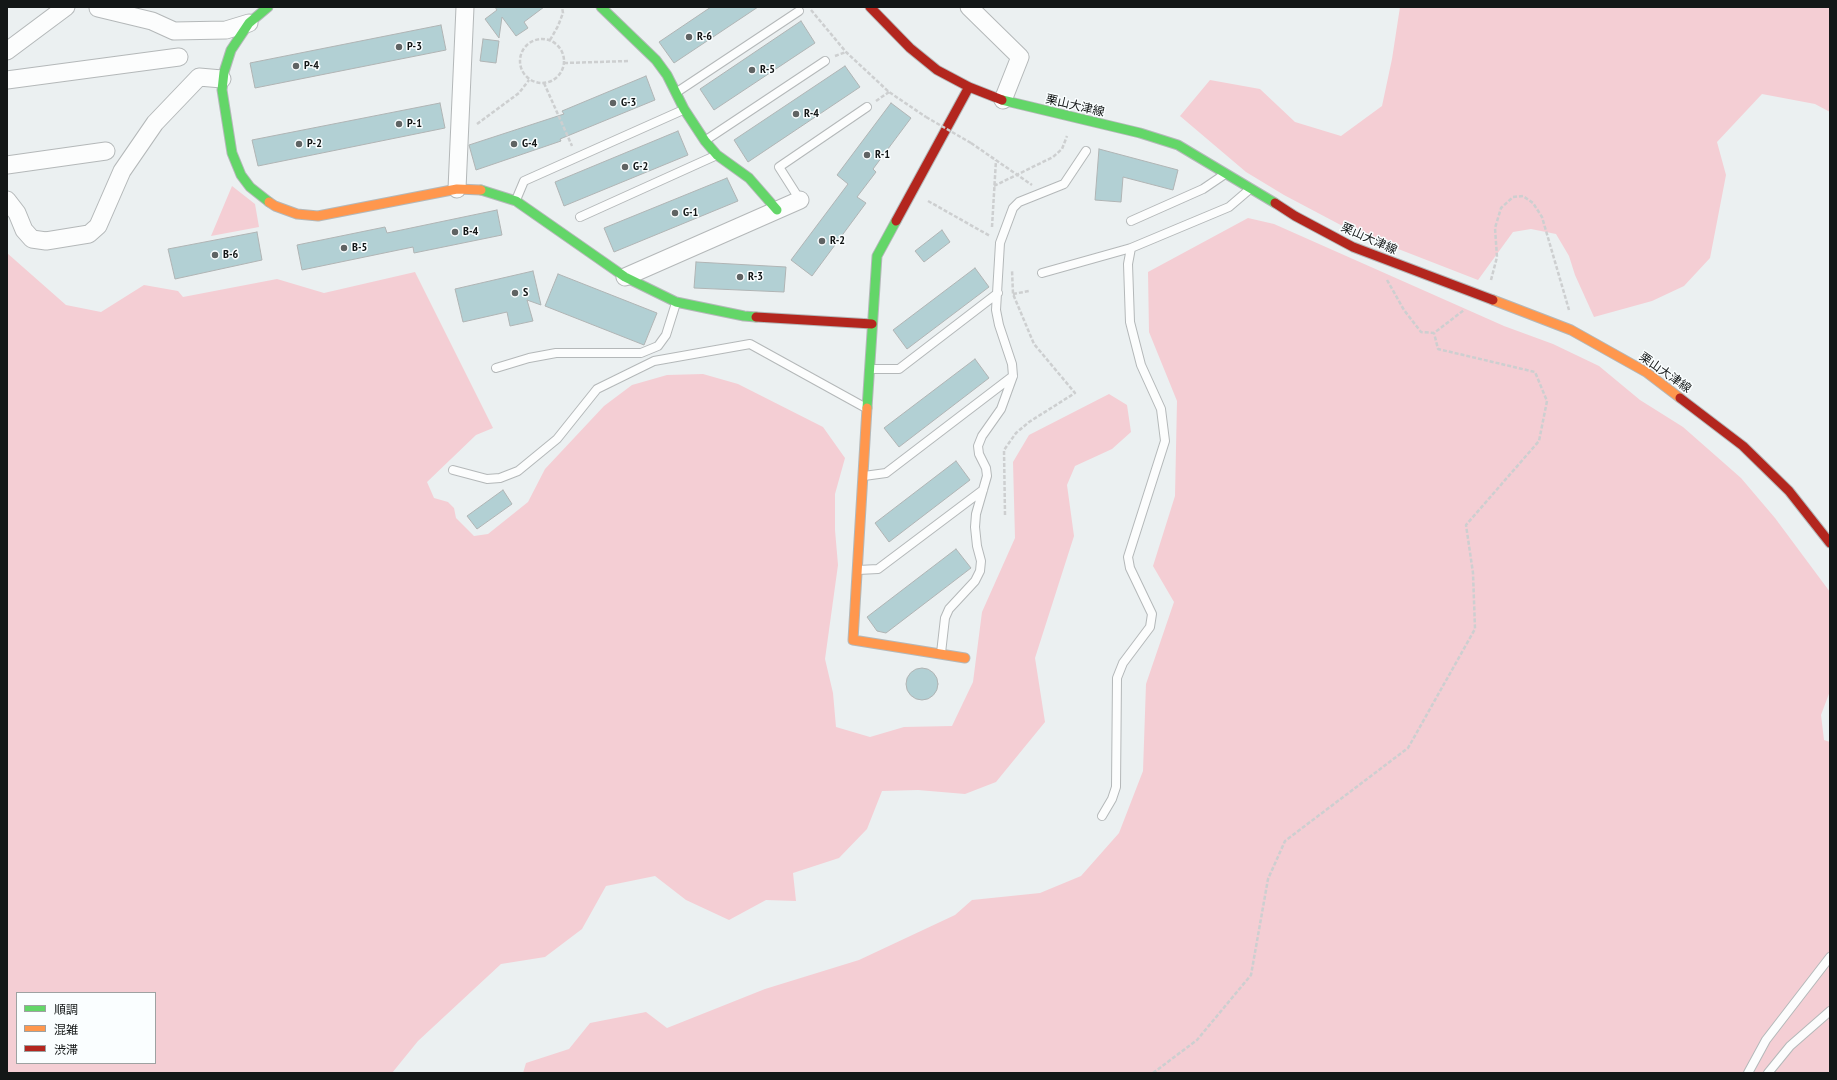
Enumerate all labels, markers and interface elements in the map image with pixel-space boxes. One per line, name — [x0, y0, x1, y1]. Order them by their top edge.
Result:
place label: R-6 — [697, 30, 712, 44]
marker: R-6 — [684, 32, 694, 42]
place label: P-3 — [407, 40, 422, 54]
marker: P-3 — [394, 42, 404, 52]
place label: P-4 — [304, 59, 319, 73]
marker: P-4 — [291, 61, 301, 71]
place label: R-5 — [760, 63, 775, 77]
marker: R-5 — [747, 65, 757, 75]
street label: 栗山大津線 — [1044, 92, 1106, 120]
place label: G-3 — [621, 96, 636, 110]
marker: G-3 — [608, 98, 618, 108]
place label: R-4 — [804, 107, 819, 121]
marker: R-4 — [791, 109, 801, 119]
place label: P-1 — [407, 117, 422, 131]
marker: P-1 — [394, 119, 404, 129]
place label: P-2 — [307, 137, 322, 151]
place label: G-4 — [522, 137, 537, 151]
marker: P-2 — [294, 139, 304, 149]
marker: G-4 — [509, 139, 519, 149]
place label: R-1 — [875, 148, 890, 162]
marker: R-1 — [862, 150, 872, 160]
place label: G-2 — [633, 160, 648, 174]
marker: G-2 — [620, 162, 630, 172]
place label: G-1 — [683, 206, 698, 220]
marker: G-1 — [670, 208, 680, 218]
street label: 栗山大津線 — [1339, 220, 1399, 258]
place label: B-4 — [463, 225, 478, 239]
marker: B-4 — [450, 227, 460, 237]
place label: R-2 — [830, 234, 845, 248]
marker: R-2 — [817, 236, 827, 246]
place label: B-5 — [352, 241, 367, 255]
marker: B-5 — [339, 243, 349, 253]
place label: B-6 — [223, 248, 238, 262]
marker: B-6 — [210, 250, 220, 260]
place label: R-3 — [748, 270, 763, 284]
marker: R-3 — [735, 272, 745, 282]
place label: S — [523, 286, 528, 300]
marker: S — [510, 288, 520, 298]
street label: 栗山大津線 — [1636, 350, 1694, 396]
legend — [16, 992, 156, 1064]
text: 順調 — [54, 1002, 78, 1017]
text: 混雑 — [54, 1022, 78, 1037]
text: 渋滞 — [54, 1042, 78, 1057]

